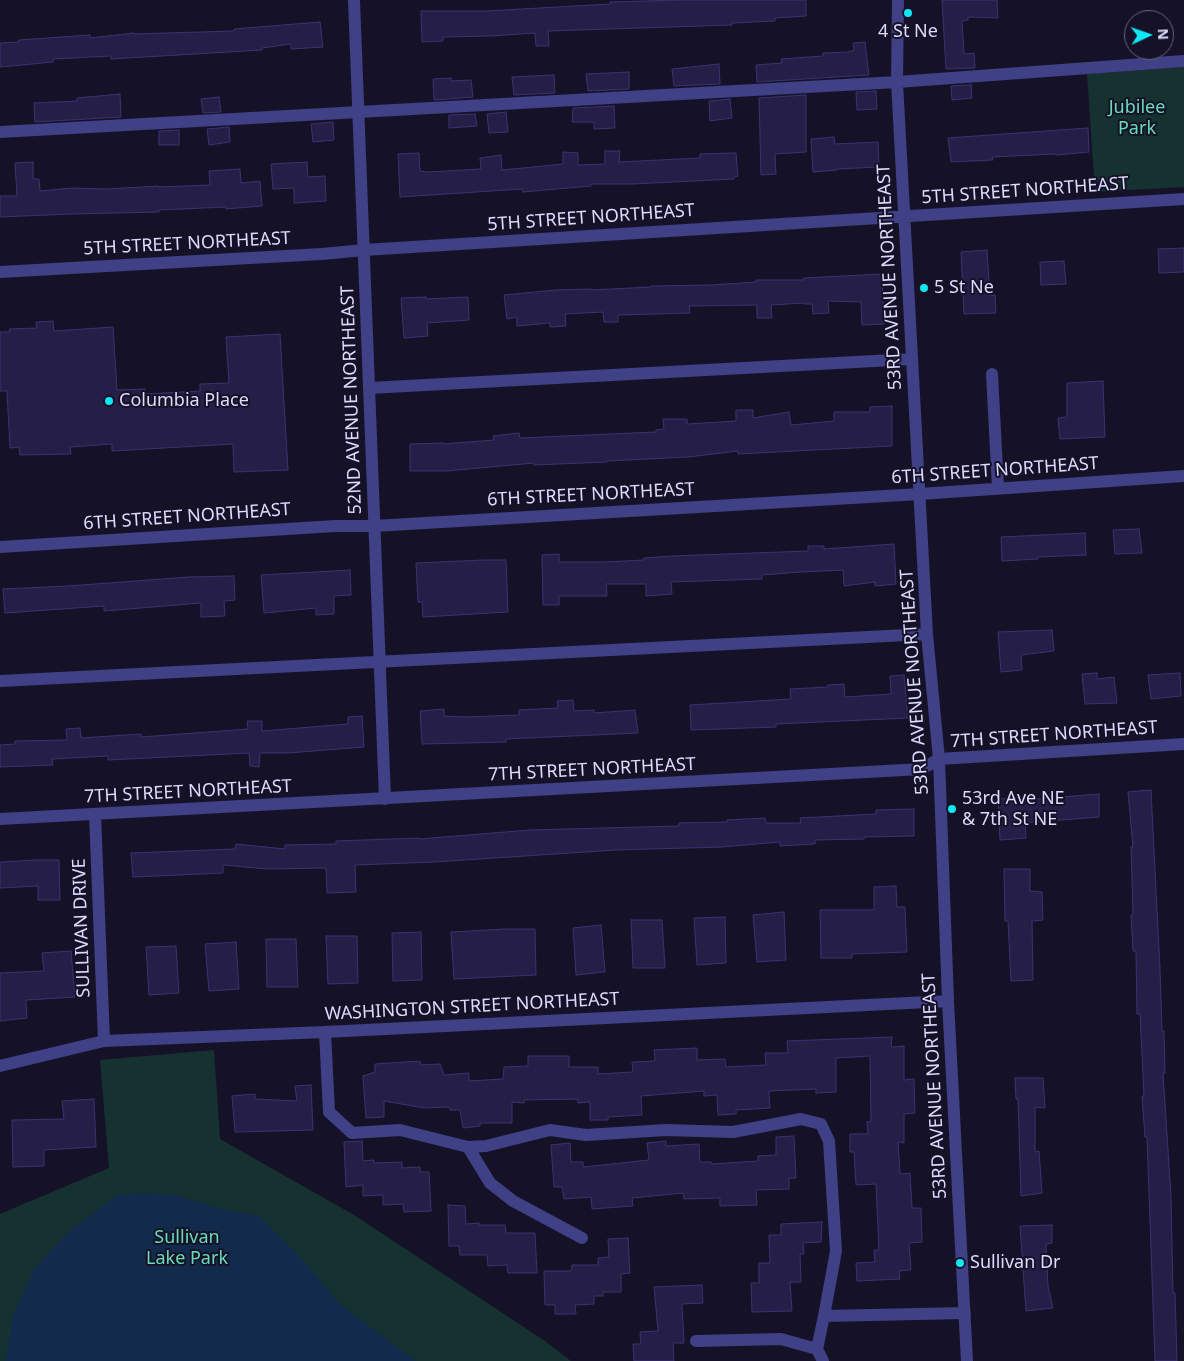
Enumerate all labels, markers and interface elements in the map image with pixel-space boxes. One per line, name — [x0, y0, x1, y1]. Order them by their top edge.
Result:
marker: 4 St Ne — [902, 7, 914, 19]
north arrow — [1124, 10, 1174, 60]
place label: 4 St Ne — [878, 21, 938, 43]
text: N — [1154, 28, 1173, 40]
park label: Jubilee Park — [1109, 97, 1165, 140]
street label: 53RD AVENUE NORTHEAST — [873, 163, 907, 391]
street label: 5TH STREET NORTHEAST — [921, 173, 1129, 209]
street label: 5TH STREET NORTHEAST — [487, 200, 695, 236]
street label: 5TH STREET NORTHEAST — [83, 228, 291, 260]
place label: 5 St Ne — [934, 277, 994, 299]
marker: 5 St Ne — [918, 282, 930, 294]
street label: 52ND AVENUE NORTHEAST — [337, 285, 367, 515]
place label: Columbia Place — [119, 390, 249, 412]
marker: Columbia Place — [103, 395, 115, 407]
street label: 6TH STREET NORTHEAST — [891, 453, 1099, 489]
street label: 6TH STREET NORTHEAST — [487, 479, 695, 511]
street label: 6TH STREET NORTHEAST — [83, 499, 291, 535]
street label: 53RD AVENUE NORTHEAST — [896, 568, 934, 796]
street label: 7TH STREET NORTHEAST — [950, 717, 1158, 753]
street label: 7TH STREET NORTHEAST — [488, 754, 696, 786]
street label: 7TH STREET NORTHEAST — [84, 776, 292, 808]
place label: 53rd Ave NE & 7th St NE — [962, 788, 1065, 831]
marker: 53rd Ave NE & 7th St NE — [946, 803, 958, 815]
street label: SULLIVAN DRIVE — [69, 858, 95, 998]
street label: 53RD AVENUE NORTHEAST — [918, 972, 952, 1200]
street label: WASHINGTON STREET NORTHEAST — [324, 988, 620, 1026]
park label: Sullivan Lake Park — [146, 1227, 228, 1270]
place label: Sullivan Dr — [970, 1252, 1061, 1274]
marker: Sullivan Dr — [954, 1257, 966, 1269]

